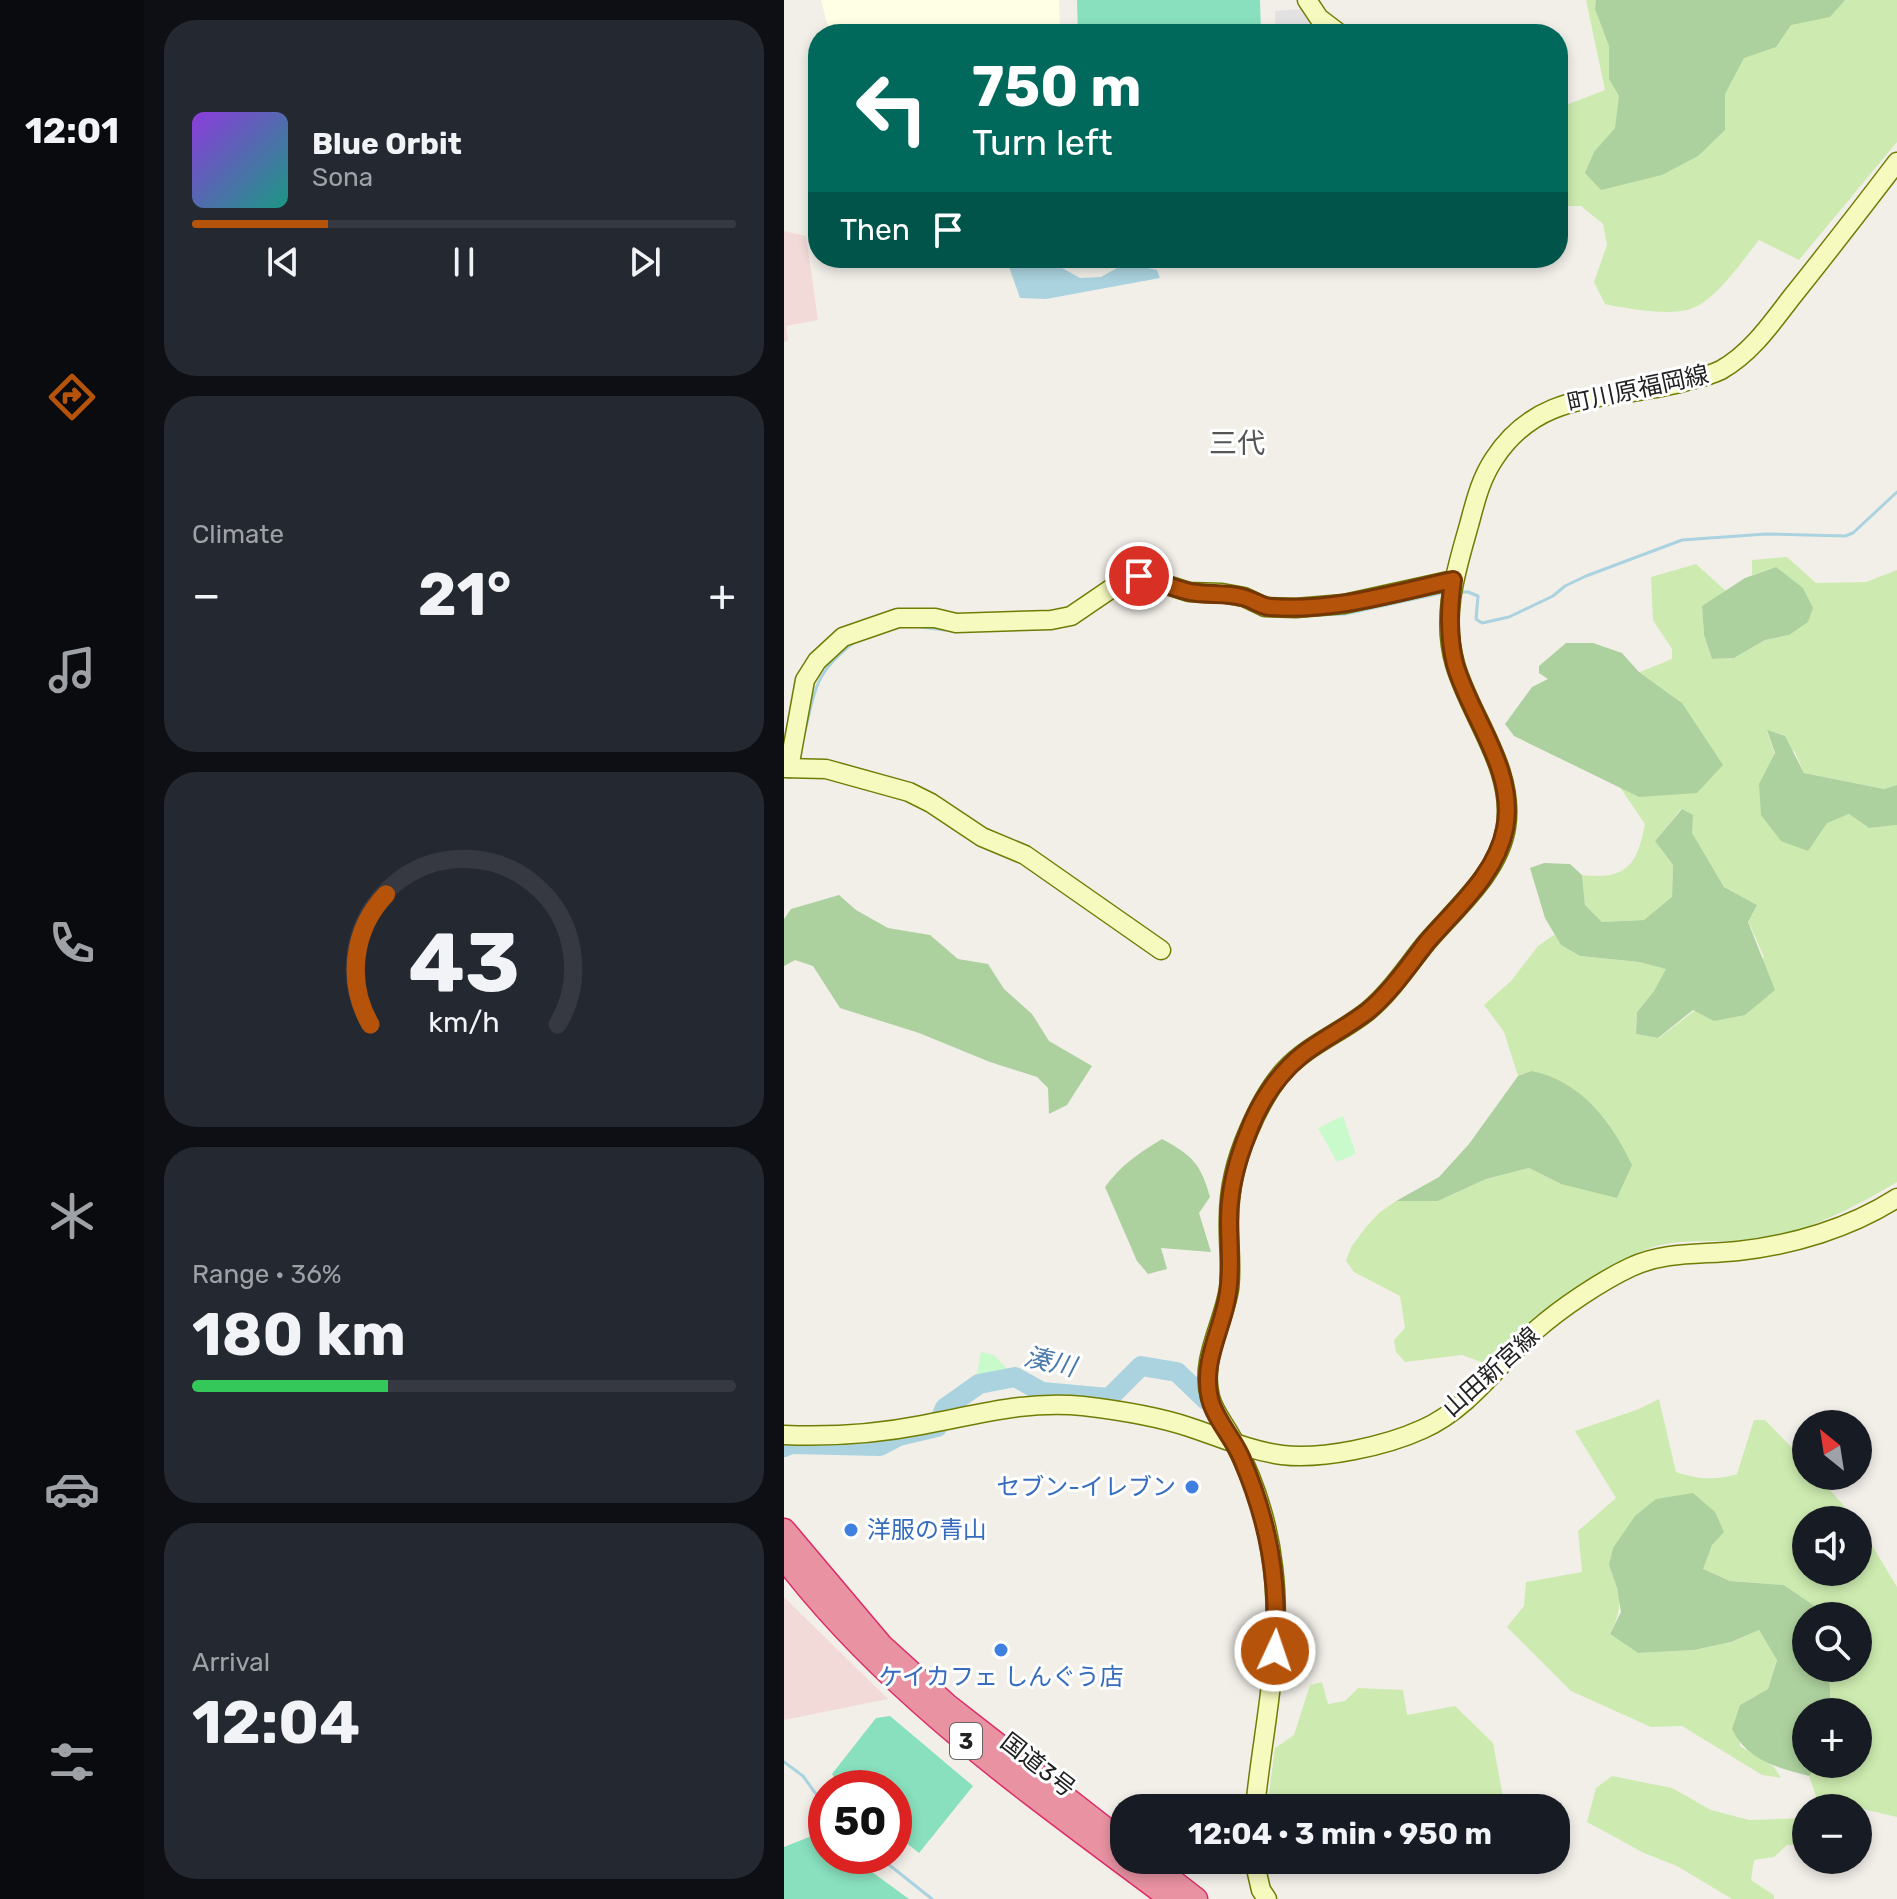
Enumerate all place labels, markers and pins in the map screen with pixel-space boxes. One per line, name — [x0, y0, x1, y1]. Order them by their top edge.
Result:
pin — [1105, 542, 1173, 610]
place label: セブン-イレブン — [996, 1473, 1176, 1501]
marker: セブン-イレブン — [1183, 1478, 1201, 1496]
place label: 洋服の青山 — [867, 1516, 987, 1544]
marker: 洋服の青山 — [842, 1521, 860, 1539]
marker: ケイカフェ しんぐう店 — [992, 1641, 1010, 1659]
place label: ケイカフェ しんぐう店 — [879, 1663, 1123, 1691]

